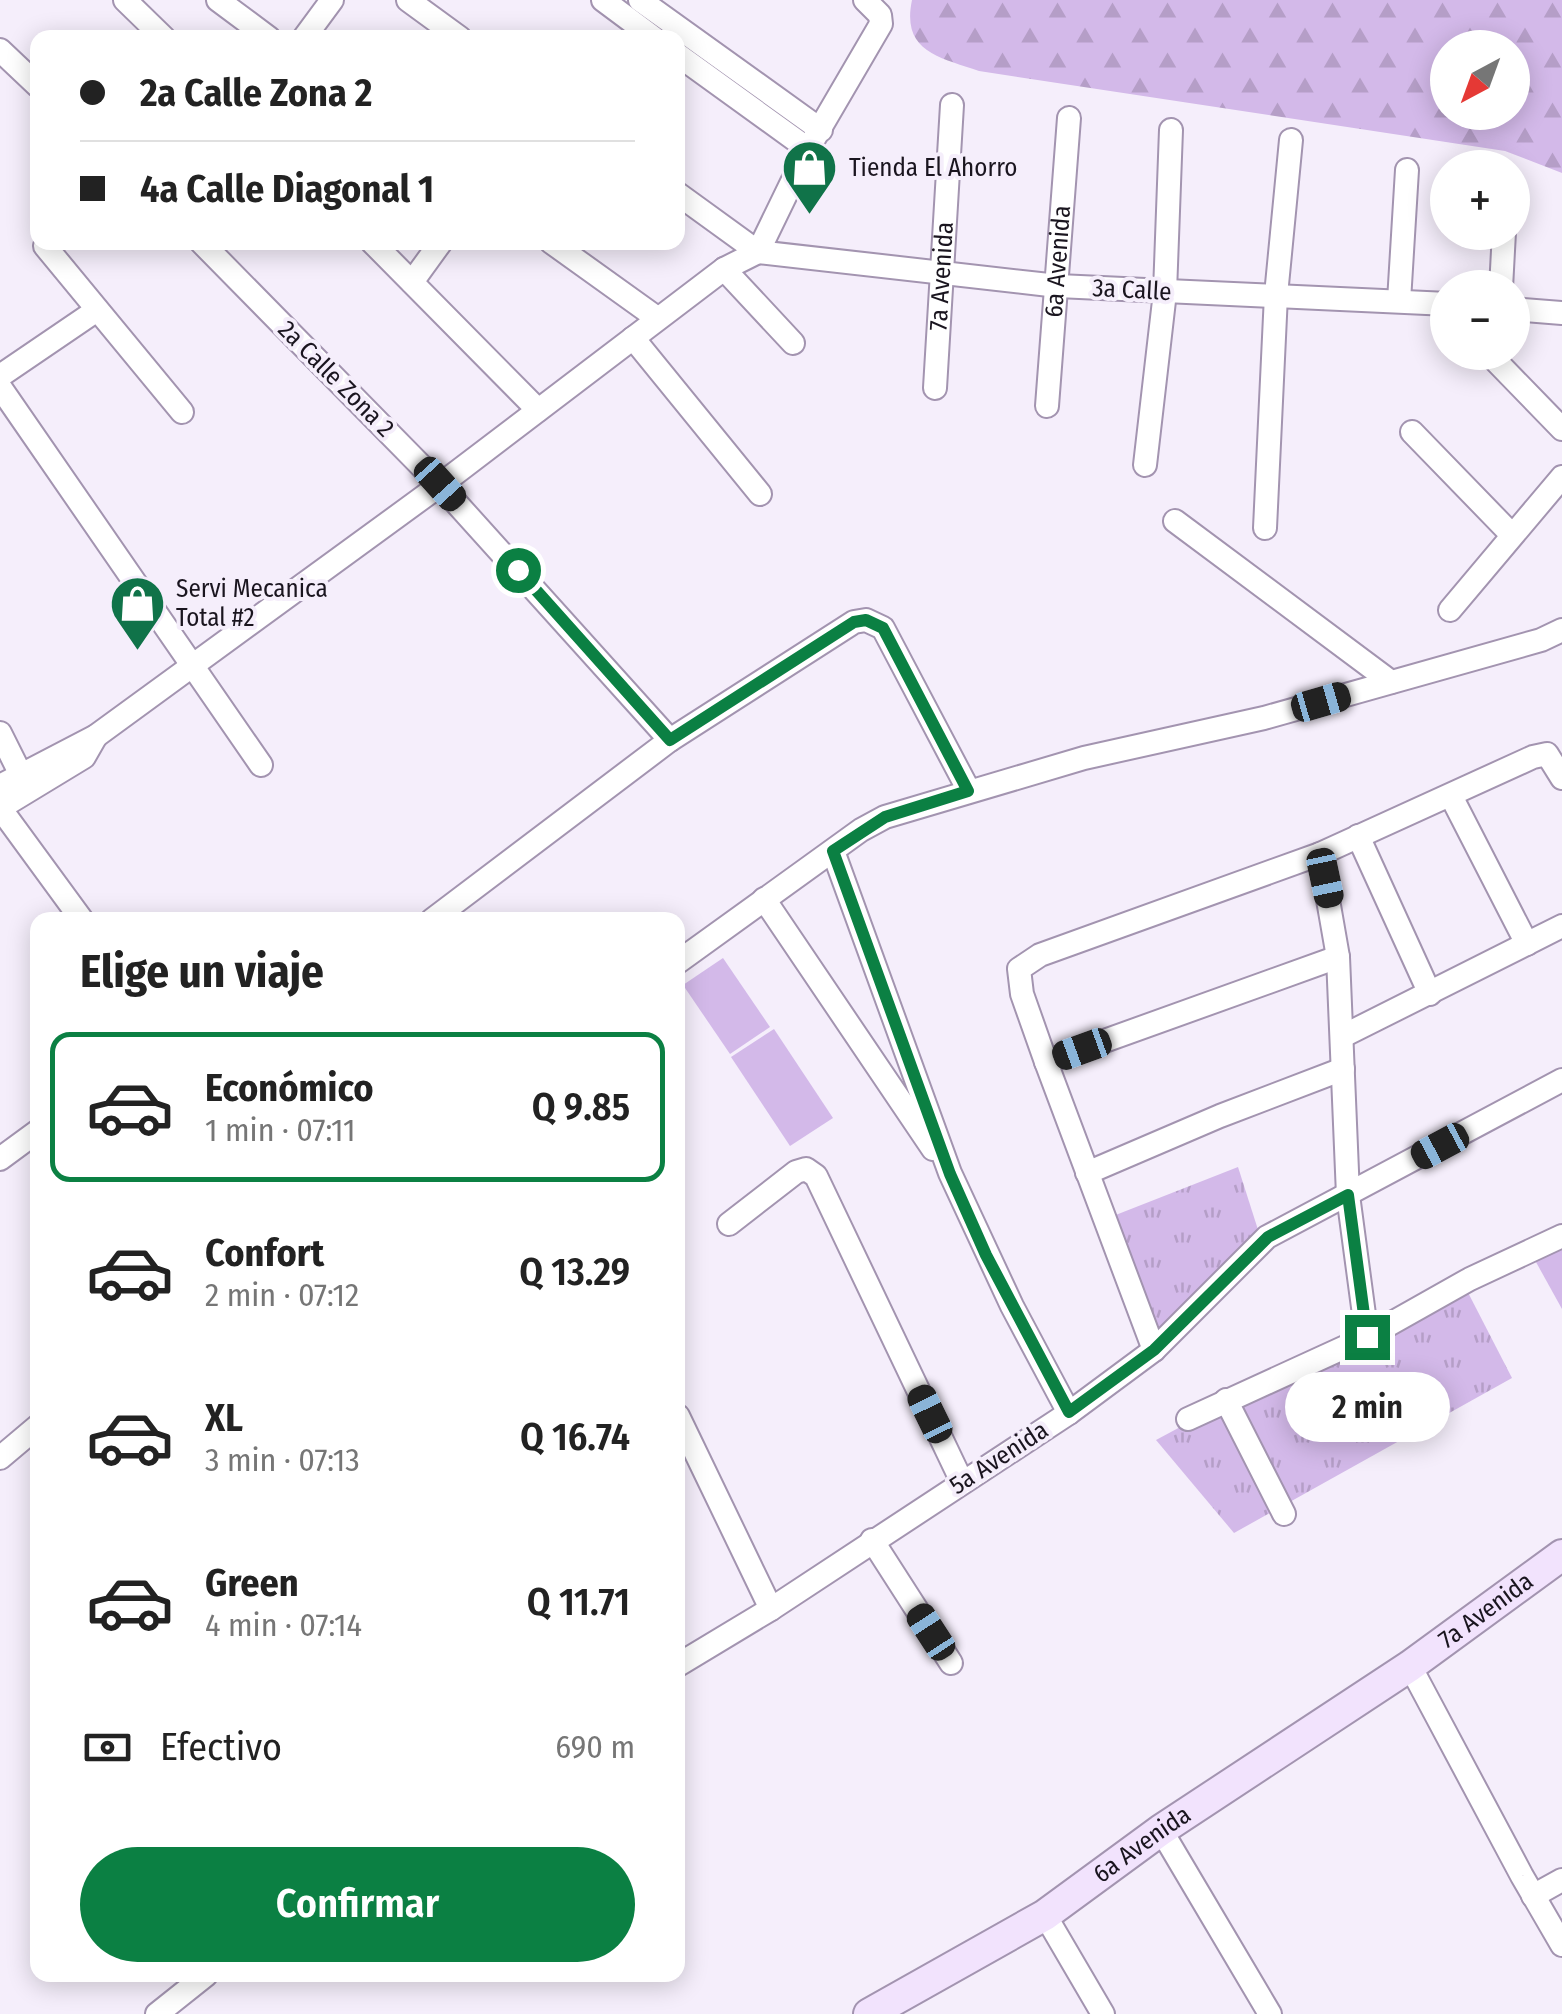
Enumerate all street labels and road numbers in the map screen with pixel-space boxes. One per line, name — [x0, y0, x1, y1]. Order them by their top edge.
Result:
street label: 6a Avenida — [1039, 204, 1077, 319]
street label: 7a Avenida — [923, 221, 960, 332]
street label: 3a Calle — [1092, 273, 1172, 307]
street label: 2a Calle Zona 2 — [272, 315, 400, 443]
street label: 5a Avenida — [944, 1415, 1054, 1501]
street label: 7a Avenida — [1433, 1566, 1539, 1655]
street label: 6a Avenida — [1088, 1800, 1196, 1889]

